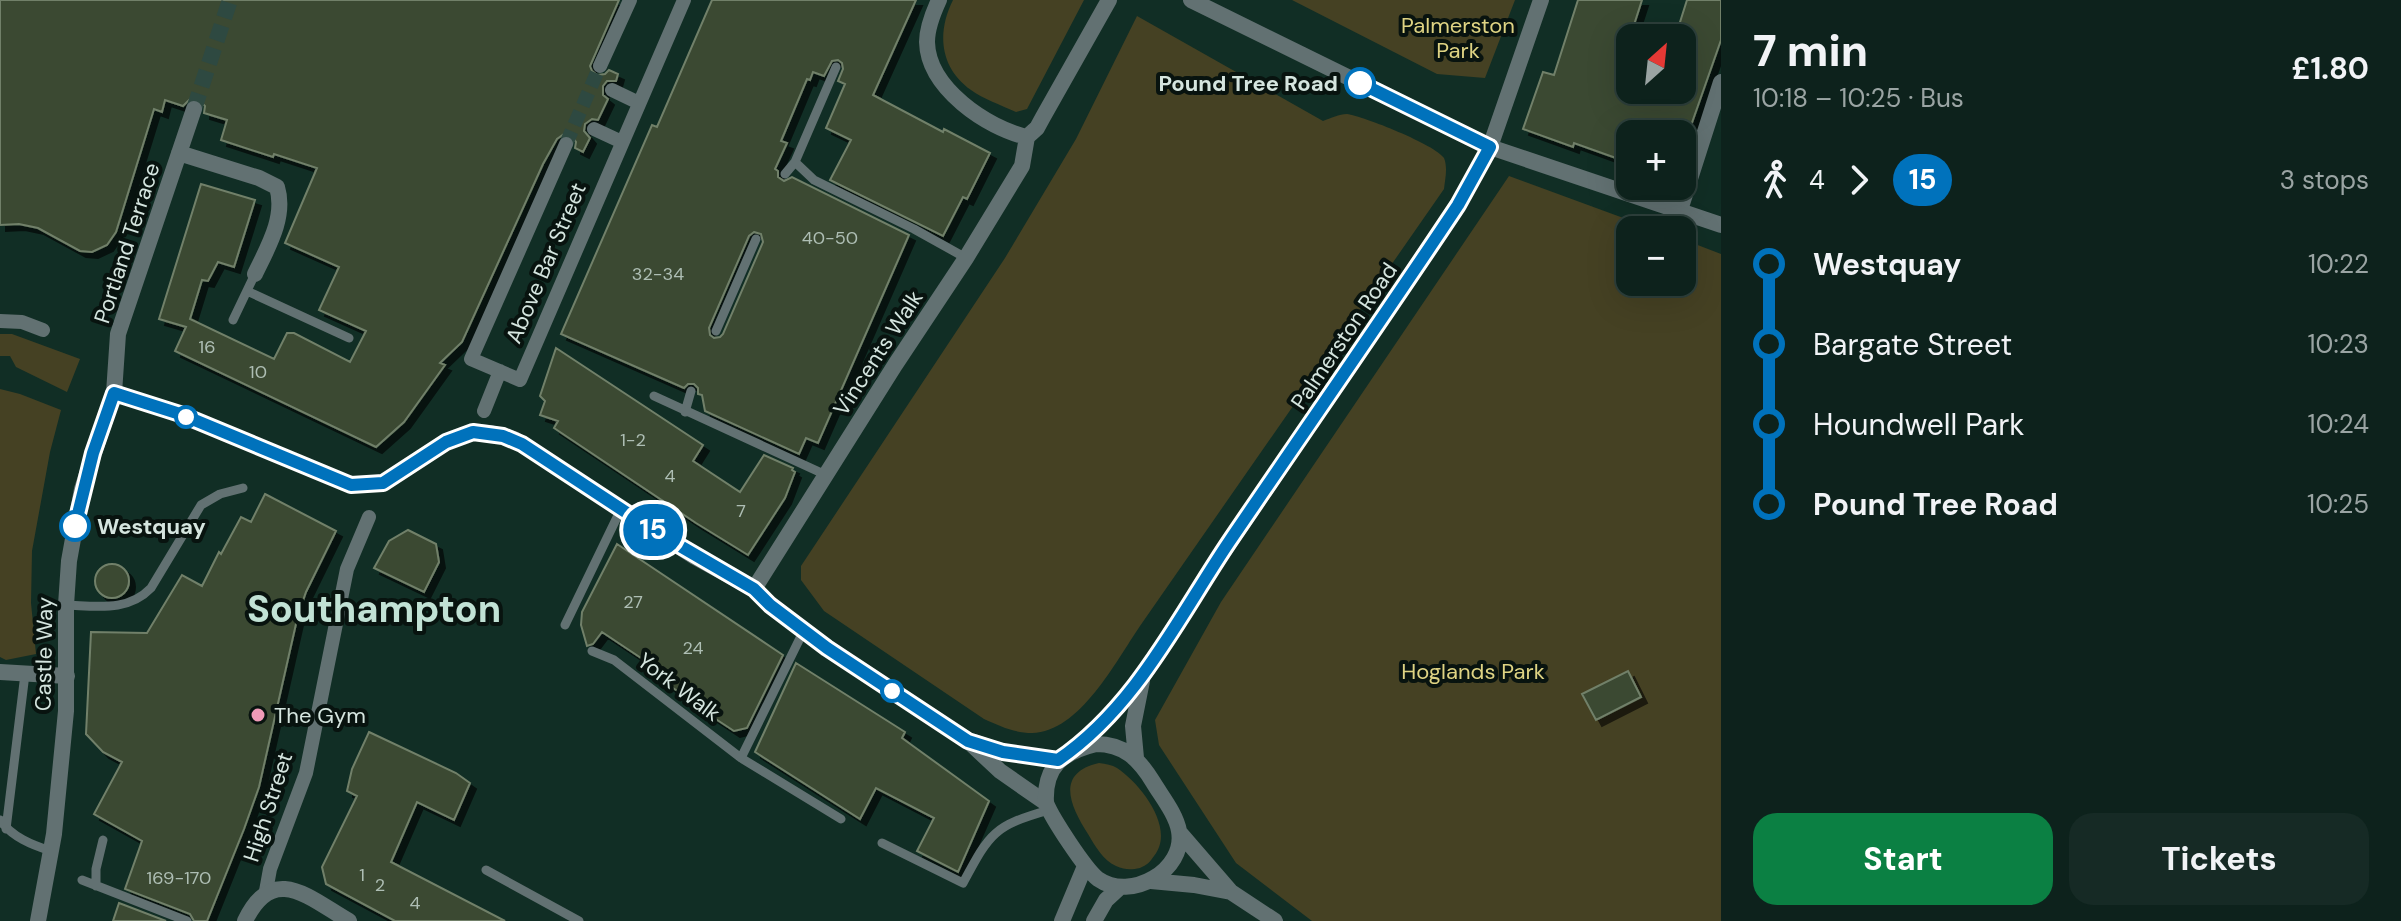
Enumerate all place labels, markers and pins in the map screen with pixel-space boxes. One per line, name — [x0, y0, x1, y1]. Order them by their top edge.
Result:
marker: Pound Tree Road — [1345, 68, 1375, 98]
place label: Pound Tree Road — [1158, 69, 1338, 98]
unlabelled marker — [175, 406, 197, 428]
marker: Westquay — [60, 511, 90, 541]
place label: Westquay — [97, 512, 206, 541]
unlabelled marker — [881, 680, 903, 702]
place label: The Gym — [274, 701, 366, 730]
marker: The Gym — [249, 706, 267, 724]

